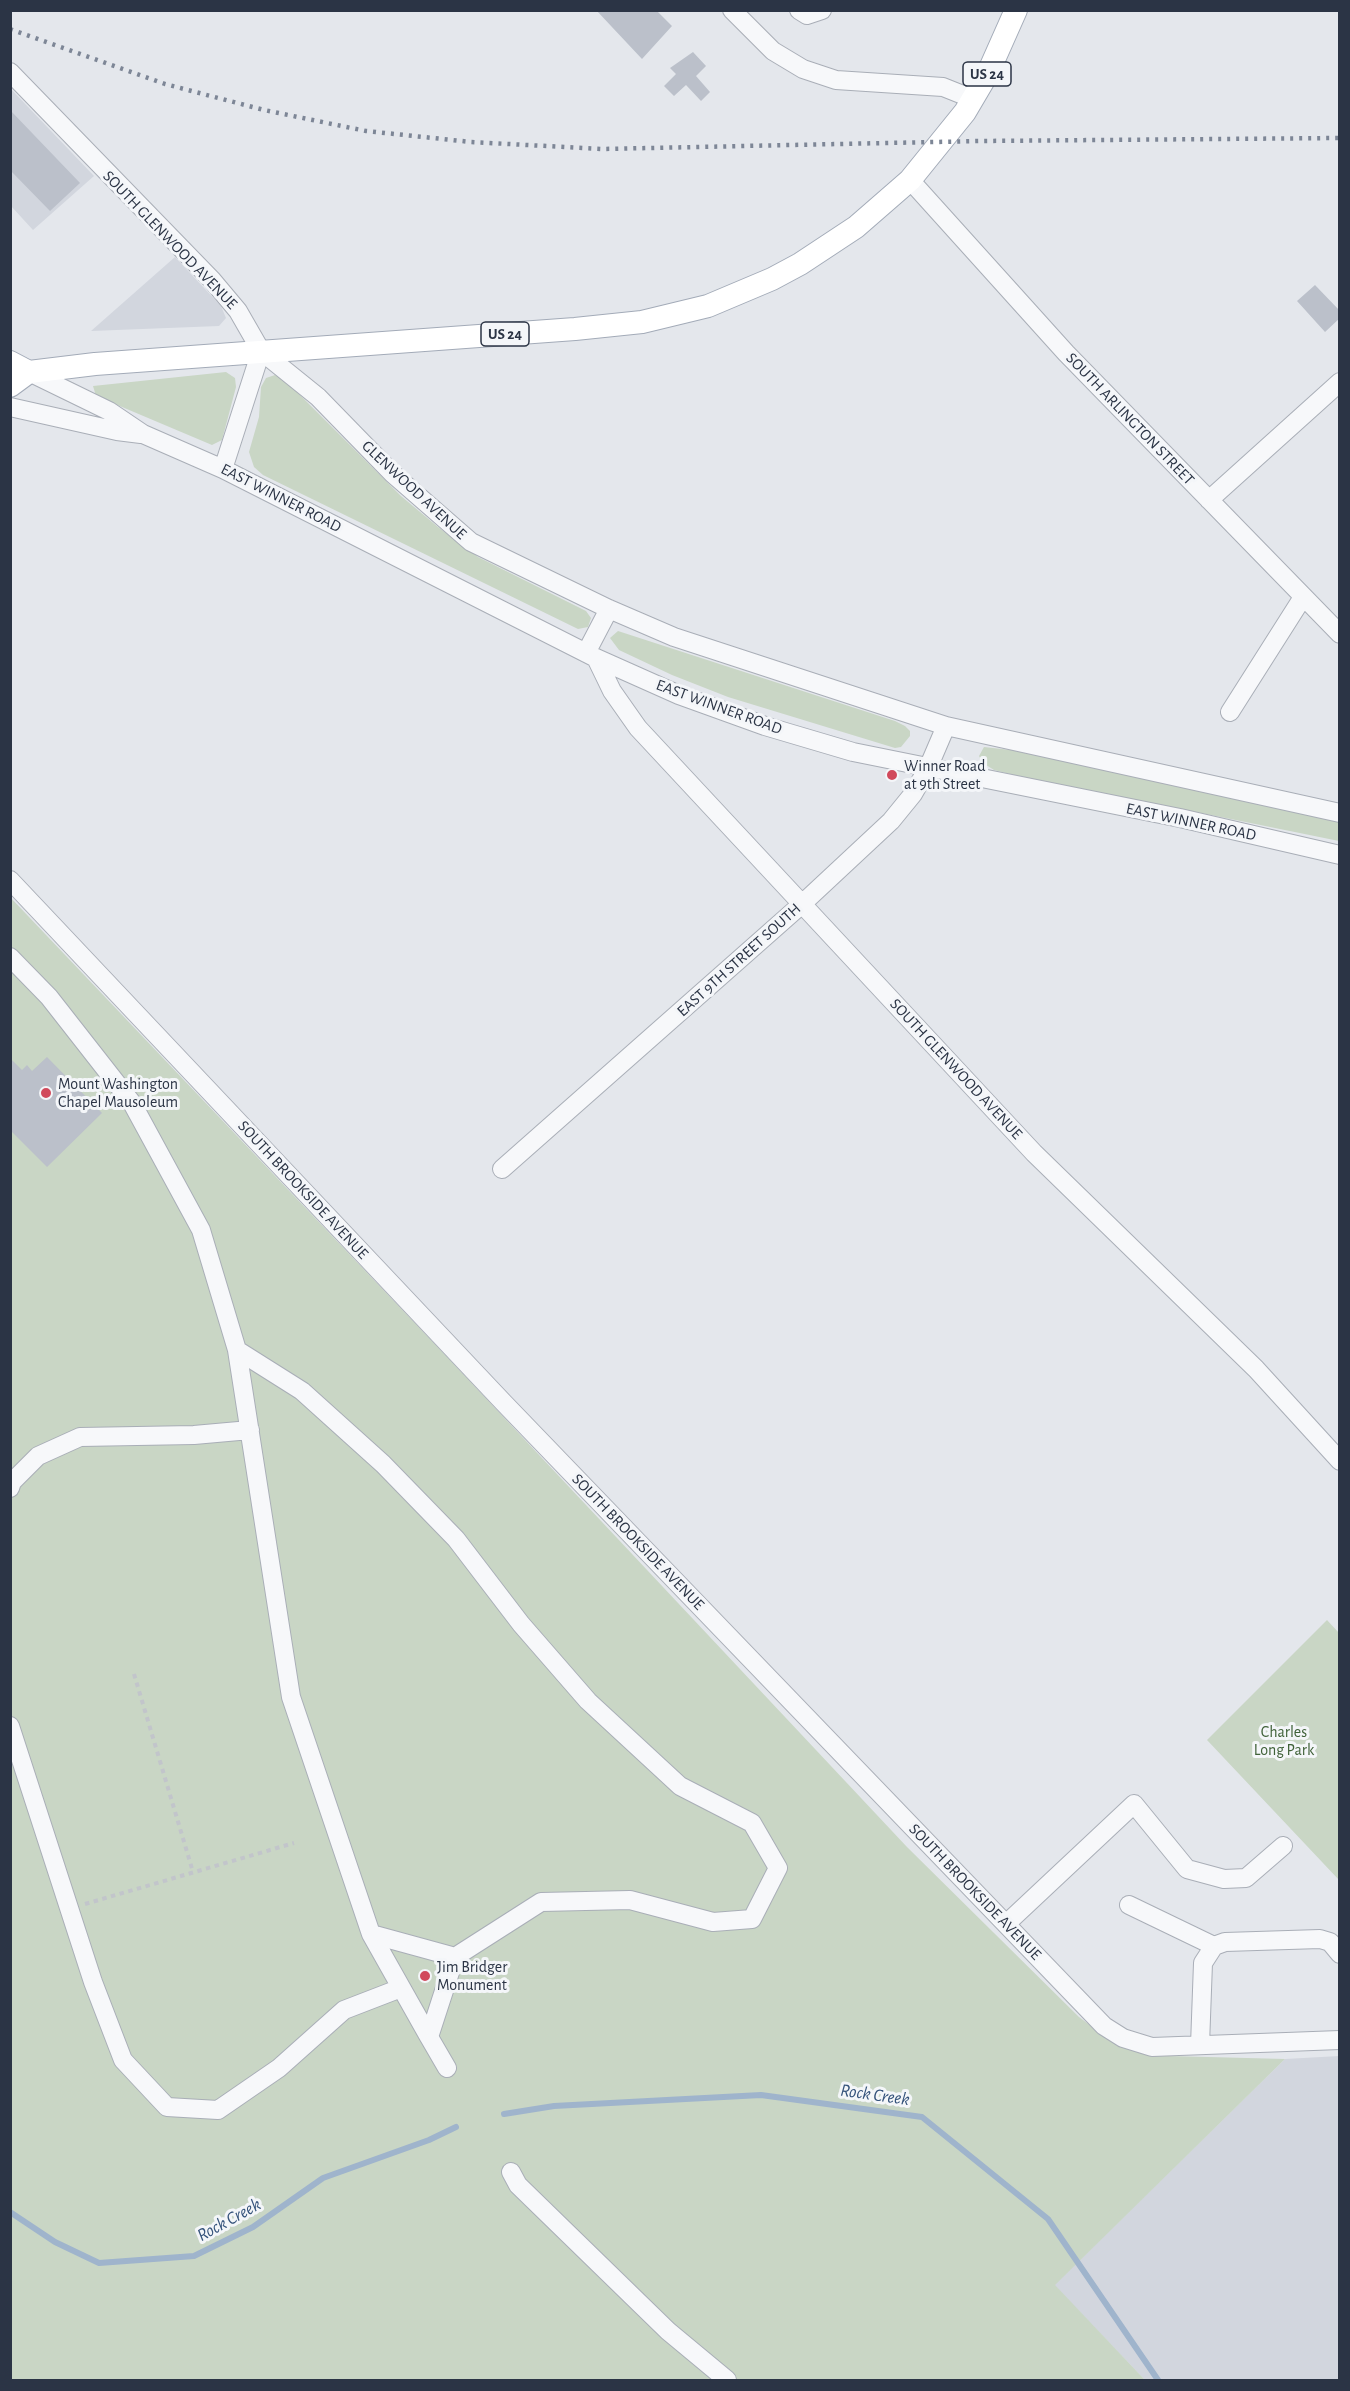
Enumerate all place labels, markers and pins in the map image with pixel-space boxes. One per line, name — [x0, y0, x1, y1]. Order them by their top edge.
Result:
place label: Winner Road at 9th Street — [904, 756, 986, 794]
marker: Winner Road at 9th Street — [885, 768, 899, 782]
place label: Mount Washington Chapel Mausoleum — [58, 1074, 178, 1112]
marker: Mount Washington Chapel Mausoleum — [39, 1086, 53, 1100]
place label: Jim Bridger Monument — [437, 1957, 507, 1995]
marker: Jim Bridger Monument — [418, 1969, 432, 1983]

